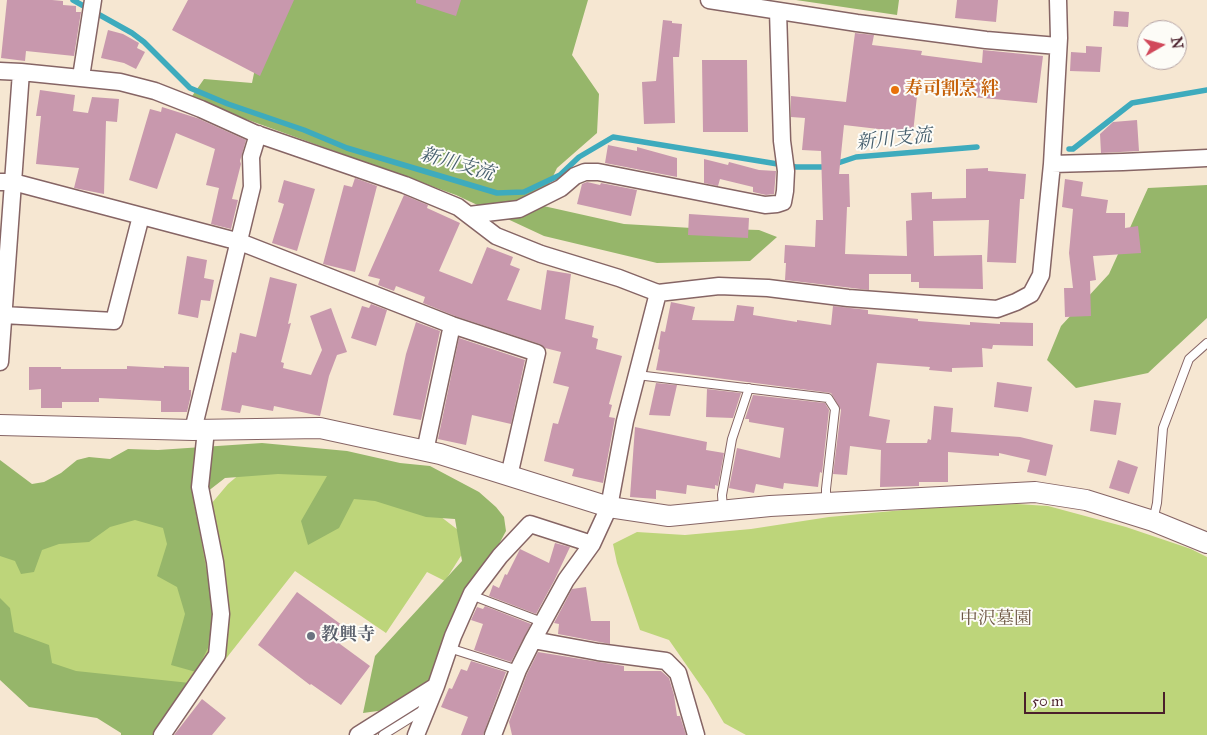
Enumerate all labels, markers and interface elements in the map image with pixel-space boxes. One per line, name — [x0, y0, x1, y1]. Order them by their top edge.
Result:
north arrow — [1137, 20, 1187, 70]
text: N — [1167, 36, 1186, 50]
place label: 寿司割烹 絆 — [905, 79, 999, 101]
marker: 寿司割烹 絆 — [889, 84, 901, 96]
water label: 新川支流 — [855, 125, 933, 155]
water label: 新川支流 — [417, 144, 497, 186]
park label: 中沢墓園 — [960, 609, 1032, 631]
place label: 教興寺 — [321, 625, 375, 647]
marker: 教興寺 — [305, 630, 317, 642]
scale bar — [1027, 682, 1168, 714]
text: 50 m — [1032, 692, 1064, 710]

